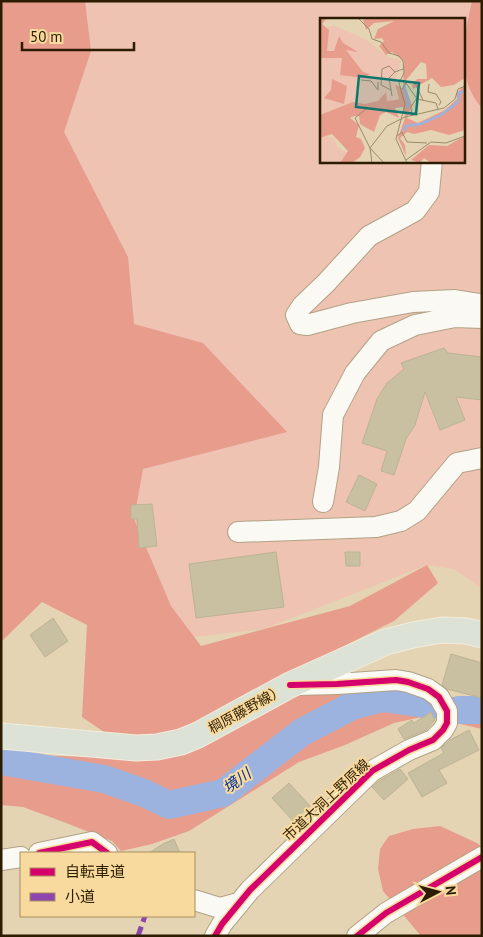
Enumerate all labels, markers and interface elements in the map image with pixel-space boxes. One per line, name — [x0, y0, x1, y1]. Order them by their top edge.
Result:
inset map — [320, 18, 466, 162]
scale bar — [22, 20, 135, 52]
text: 50 m — [30, 27, 63, 46]
street label: 棡原藤野線） — [205, 681, 287, 737]
street label: 市道大洞上野原線 — [279, 755, 373, 845]
water label: 境川 — [219, 763, 256, 797]
legend — [20, 852, 195, 917]
text: 自転車道 — [65, 862, 125, 881]
north arrow — [413, 867, 463, 917]
text: N — [441, 885, 460, 896]
text: 小道 — [65, 887, 95, 906]

